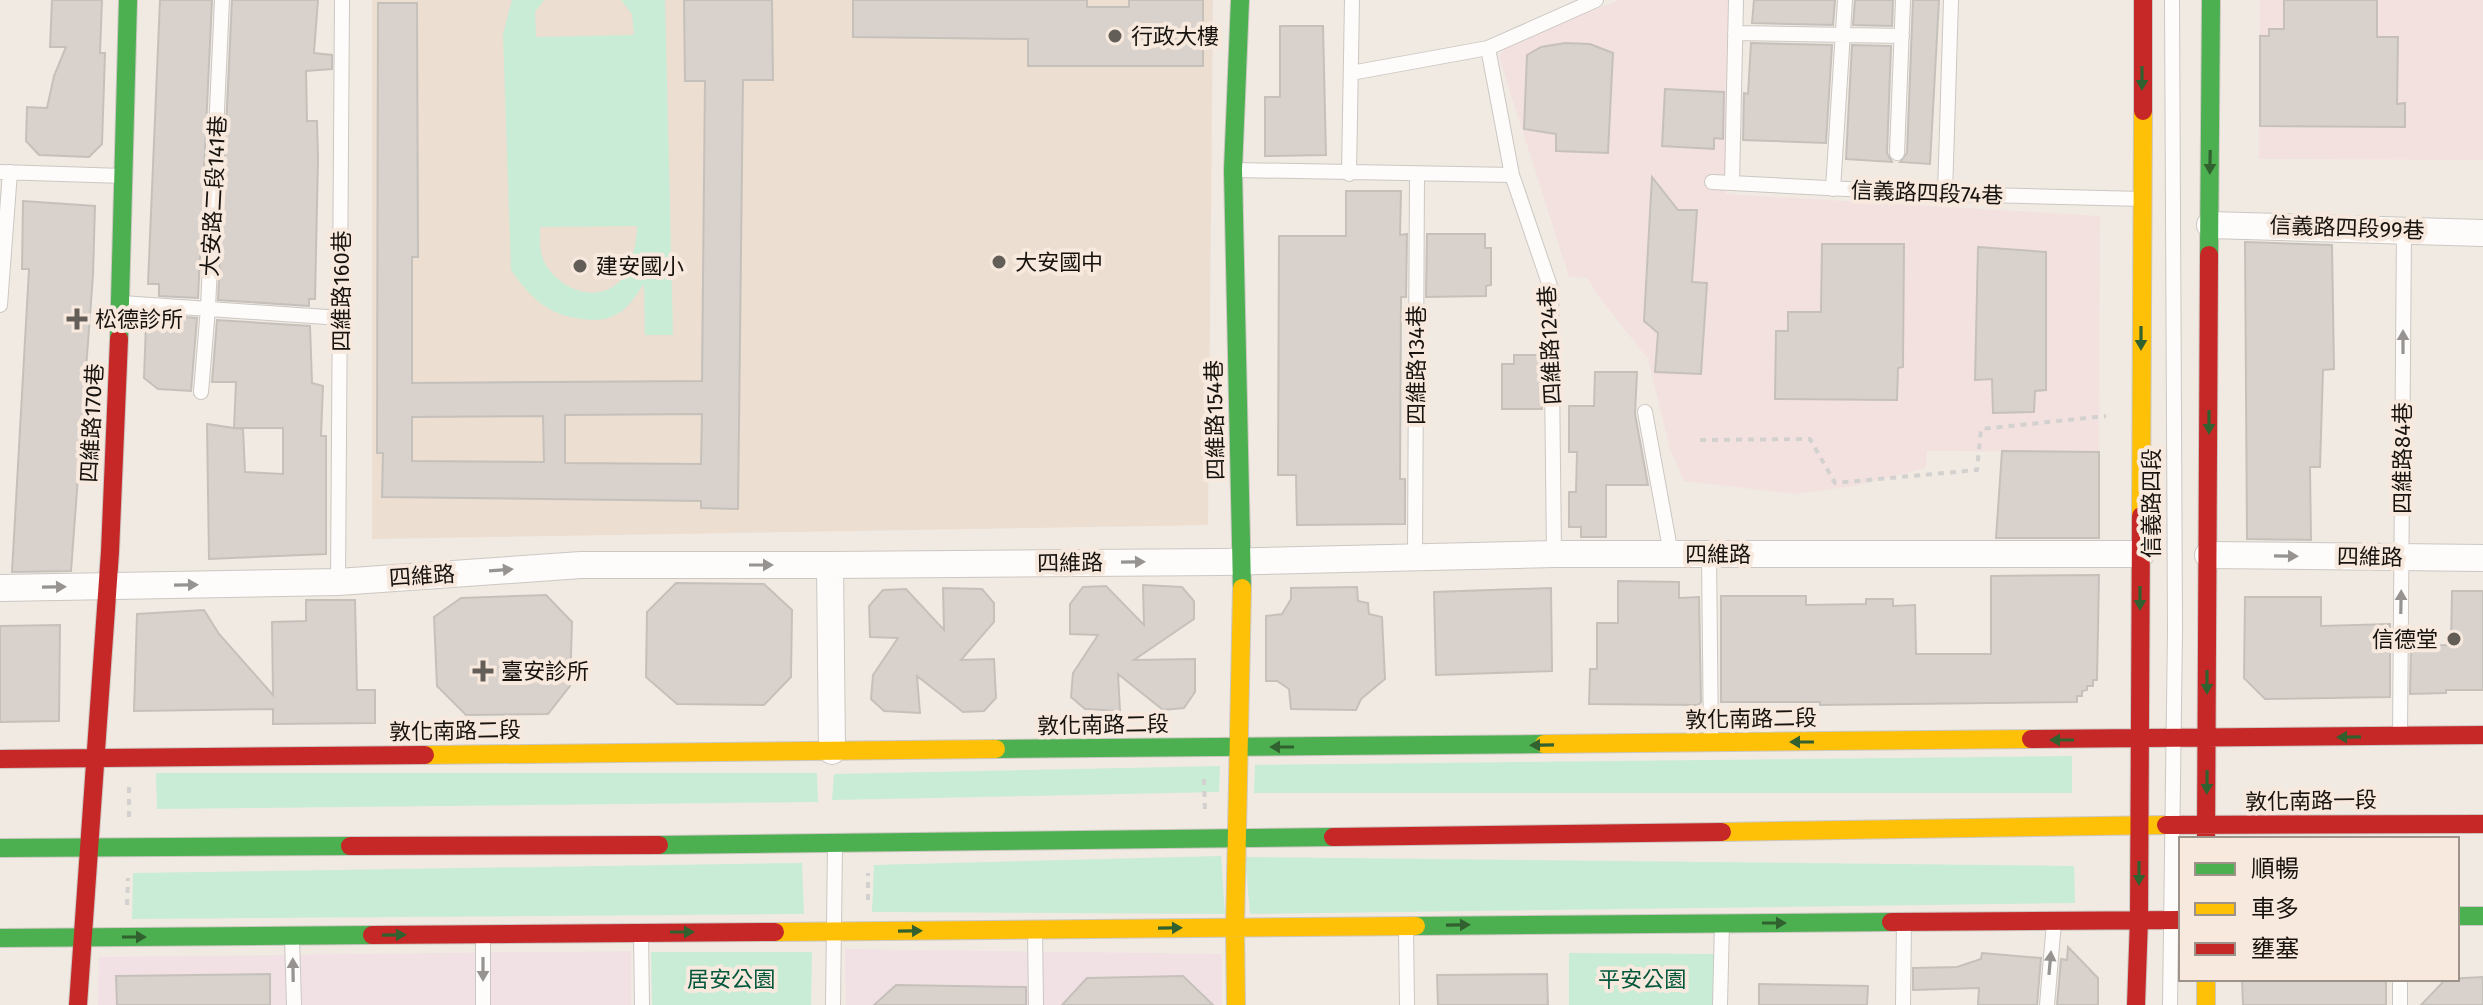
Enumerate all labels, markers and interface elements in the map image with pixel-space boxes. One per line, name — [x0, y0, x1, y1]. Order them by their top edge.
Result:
place label: 行政大樓 — [1131, 23, 1219, 50]
marker: 行政大樓 — [1106, 27, 1124, 45]
one-way arrow — [2136, 66, 2149, 91]
street label: 大安路二段141巷 — [196, 115, 232, 277]
one-way arrow — [2204, 150, 2217, 175]
street label: 信義路四段74巷 — [1850, 177, 2004, 209]
street label: 信義路四段99巷 — [2269, 212, 2425, 244]
street label: 四維路160巷 — [328, 230, 355, 352]
place label: 大安國中 — [1015, 249, 1103, 276]
place label: 建安國小 — [596, 253, 684, 280]
marker: 大安國中 — [990, 253, 1008, 271]
marker: 建安國小 — [571, 257, 589, 275]
street label: 四維路124巷 — [1533, 285, 1567, 405]
street label: 四維路134巷 — [1403, 305, 1430, 425]
place label: 松德診所 — [95, 306, 183, 333]
marker: 松德診所 — [66, 308, 88, 330]
one-way arrow — [2135, 326, 2147, 351]
one-way arrow — [2397, 329, 2409, 354]
street label: 四維路154巷 — [1200, 360, 1230, 480]
street label: 四維路170巷 — [75, 363, 109, 483]
street label: 四維路84巷 — [2389, 402, 2416, 514]
one-way arrow — [2203, 410, 2215, 435]
street label: 信義路四段 — [2138, 448, 2165, 558]
street label: 四維路 — [1685, 541, 1751, 568]
street label: 四維路 — [2337, 543, 2403, 571]
street label: 四維路 — [1037, 549, 1103, 577]
one-way arrow — [2274, 550, 2299, 562]
one-way arrow — [1121, 556, 1146, 569]
one-way arrow — [749, 559, 774, 571]
street label: 四維路 — [388, 560, 456, 592]
one-way arrow — [489, 563, 514, 576]
one-way arrow — [174, 578, 199, 591]
one-way arrow — [42, 581, 67, 593]
one-way arrow — [2134, 586, 2146, 611]
one-way arrow — [2395, 589, 2407, 614]
place label: 信德堂 — [2372, 626, 2438, 653]
marker: 信德堂 — [2445, 630, 2463, 648]
place label: 臺安診所 — [501, 658, 589, 685]
marker: 臺安診所 — [472, 660, 494, 682]
one-way arrow — [2201, 670, 2214, 695]
street label: 敦化南路二段 — [1685, 704, 1817, 734]
street label: 敦化南路二段 — [1037, 710, 1169, 740]
street label: 敦化南路二段 — [389, 716, 521, 746]
one-way arrow — [2336, 731, 2361, 743]
one-way arrow — [2049, 734, 2074, 746]
one-way arrow — [1789, 736, 1814, 748]
one-way arrow — [1529, 739, 1554, 751]
one-way arrow — [1269, 741, 1294, 753]
one-way arrow — [2200, 770, 2213, 795]
street label: 敦化南路一段 — [2245, 786, 2377, 816]
legend — [2179, 837, 2459, 981]
text: 順暢 — [2251, 855, 2299, 883]
one-way arrow — [2133, 861, 2145, 886]
text: 車多 — [2251, 895, 2299, 923]
one-way arrow — [1762, 916, 1787, 929]
one-way arrow — [1446, 919, 1471, 931]
one-way arrow — [1158, 922, 1183, 934]
one-way arrow — [898, 925, 923, 937]
one-way arrow — [670, 926, 695, 938]
one-way arrow — [382, 929, 407, 941]
one-way arrow — [122, 931, 147, 943]
text: 壅塞 — [2251, 935, 2299, 963]
one-way arrow — [2044, 950, 2057, 975]
one-way arrow — [287, 957, 299, 982]
one-way arrow — [477, 957, 489, 982]
park label: 居安公園 — [687, 966, 775, 993]
park label: 平安公園 — [1598, 966, 1686, 993]

